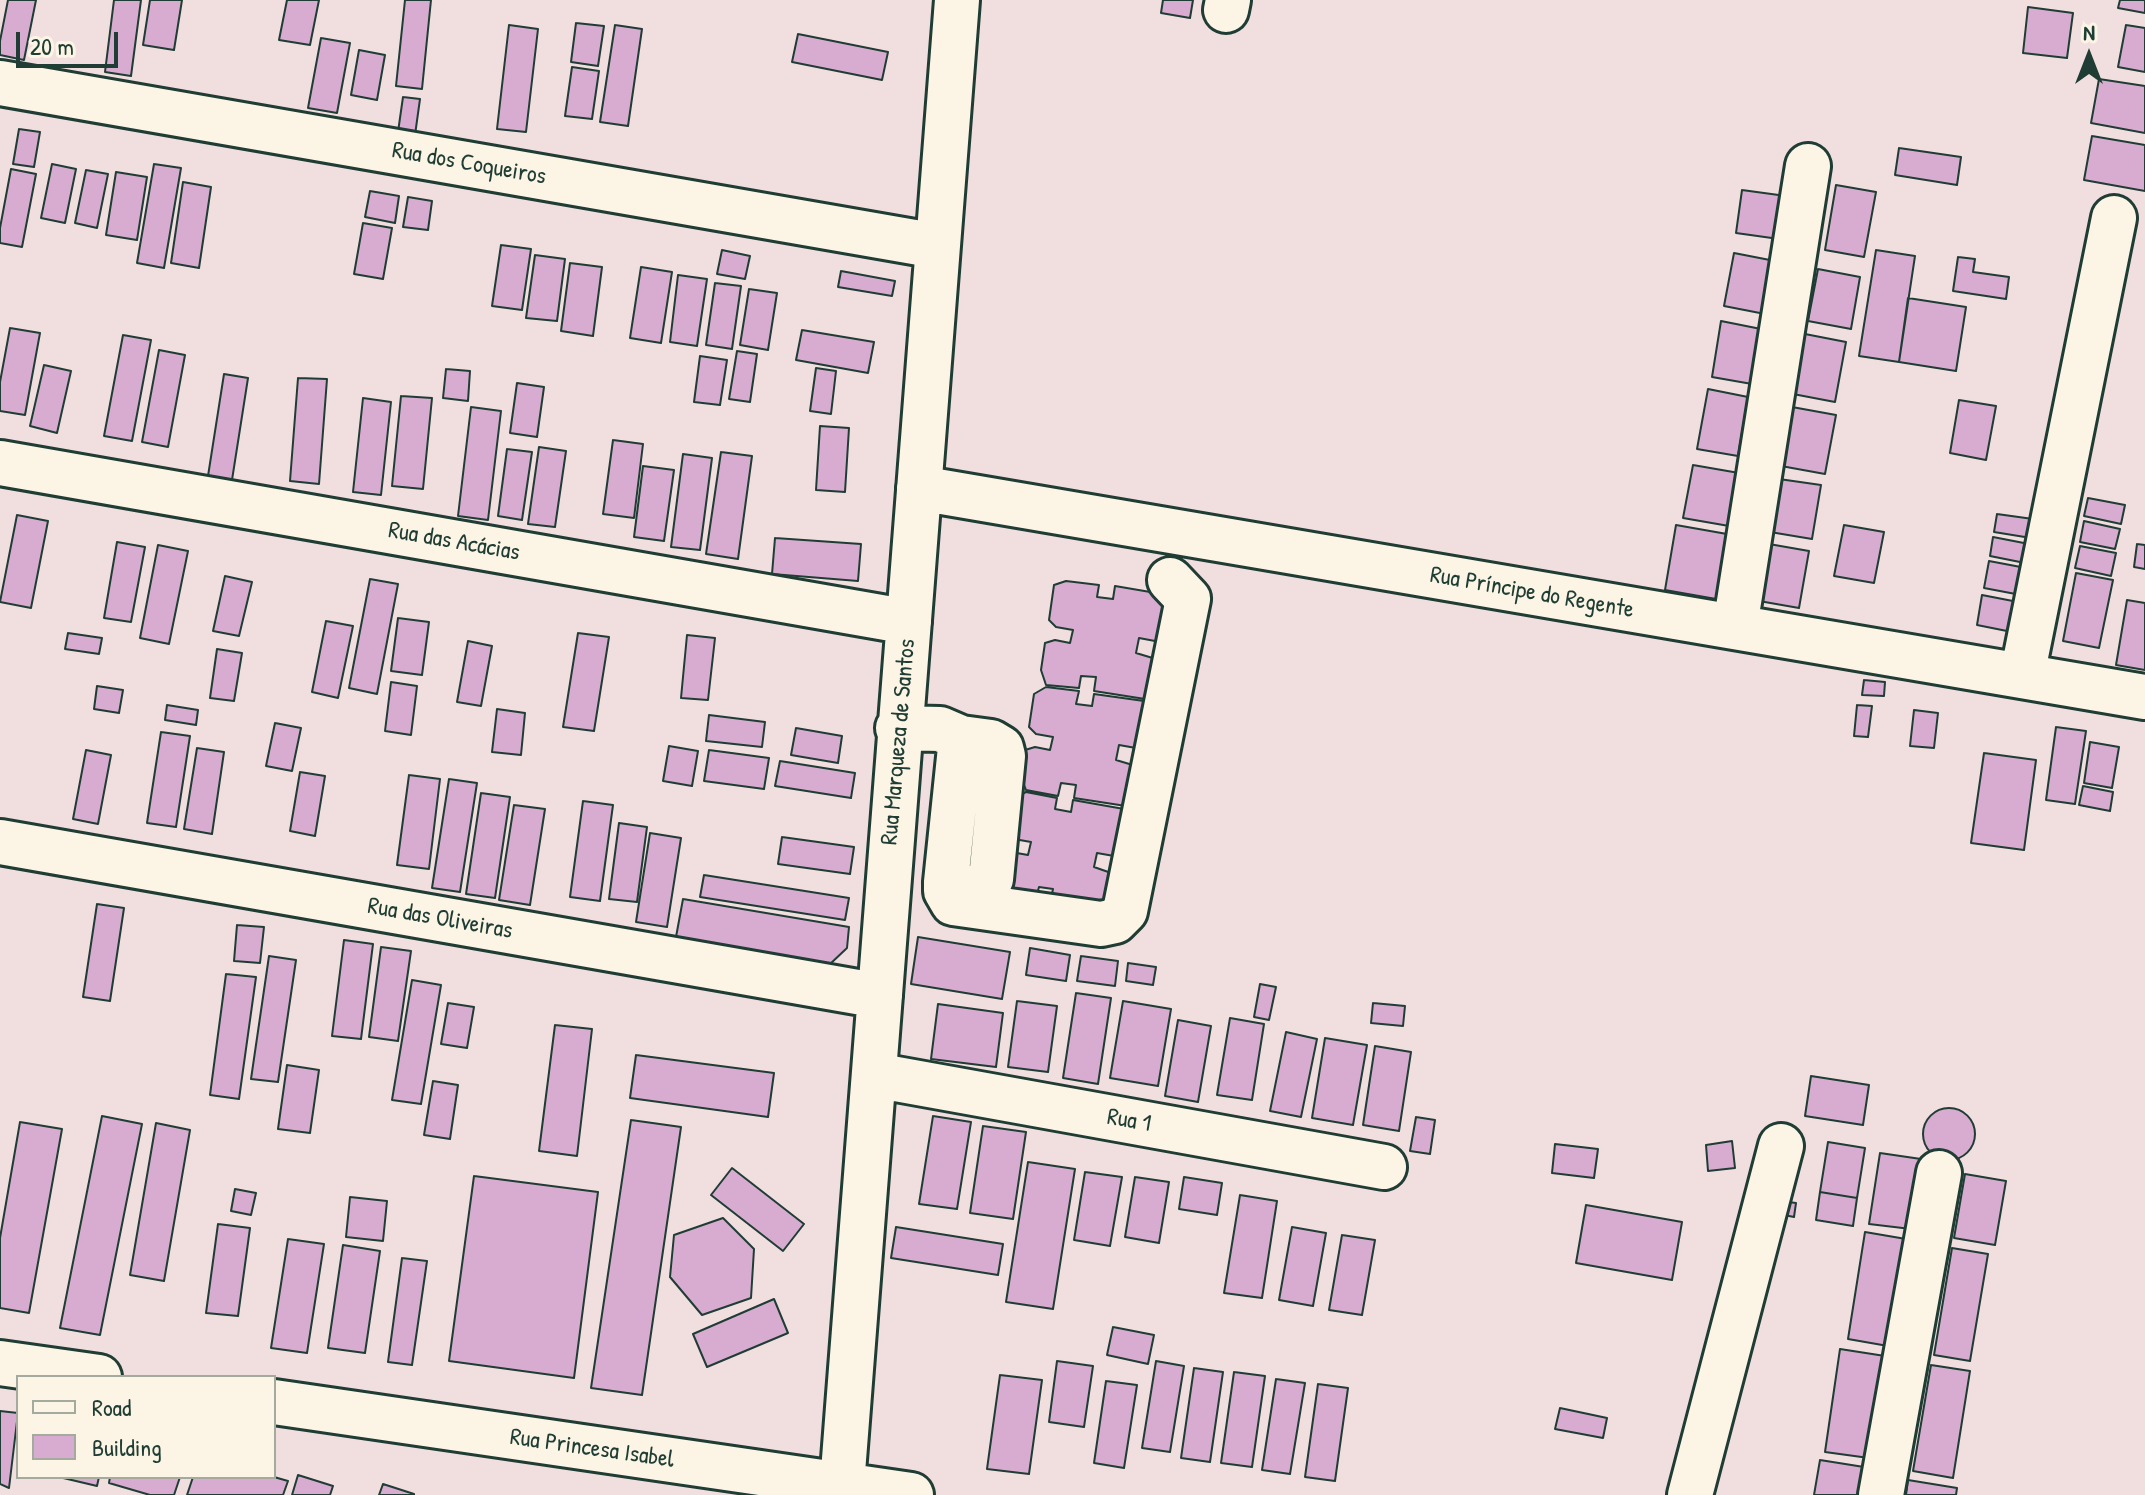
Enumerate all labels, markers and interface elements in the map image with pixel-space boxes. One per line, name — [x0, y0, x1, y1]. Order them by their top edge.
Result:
scale bar — [20, 16, 122, 66]
north arrow — [2049, 16, 2129, 96]
text: N — [2083, 17, 2095, 47]
text: 20 m — [30, 30, 74, 62]
street label: Rua dos Coqueiros — [390, 136, 548, 192]
street label: Rua das Acácias — [386, 516, 522, 568]
street label: Rua Príncipe do Regente — [1428, 561, 1636, 625]
street label: Rua Marqueza de Santos — [876, 638, 922, 846]
street label: Rua das Oliveiras — [365, 892, 515, 946]
street label: Rua 1 — [1105, 1103, 1153, 1139]
legend — [16, 1375, 276, 1479]
text: Road — [92, 1391, 131, 1423]
street label: Rua Princesa Isabel — [508, 1423, 676, 1475]
text: Building — [92, 1431, 162, 1463]

